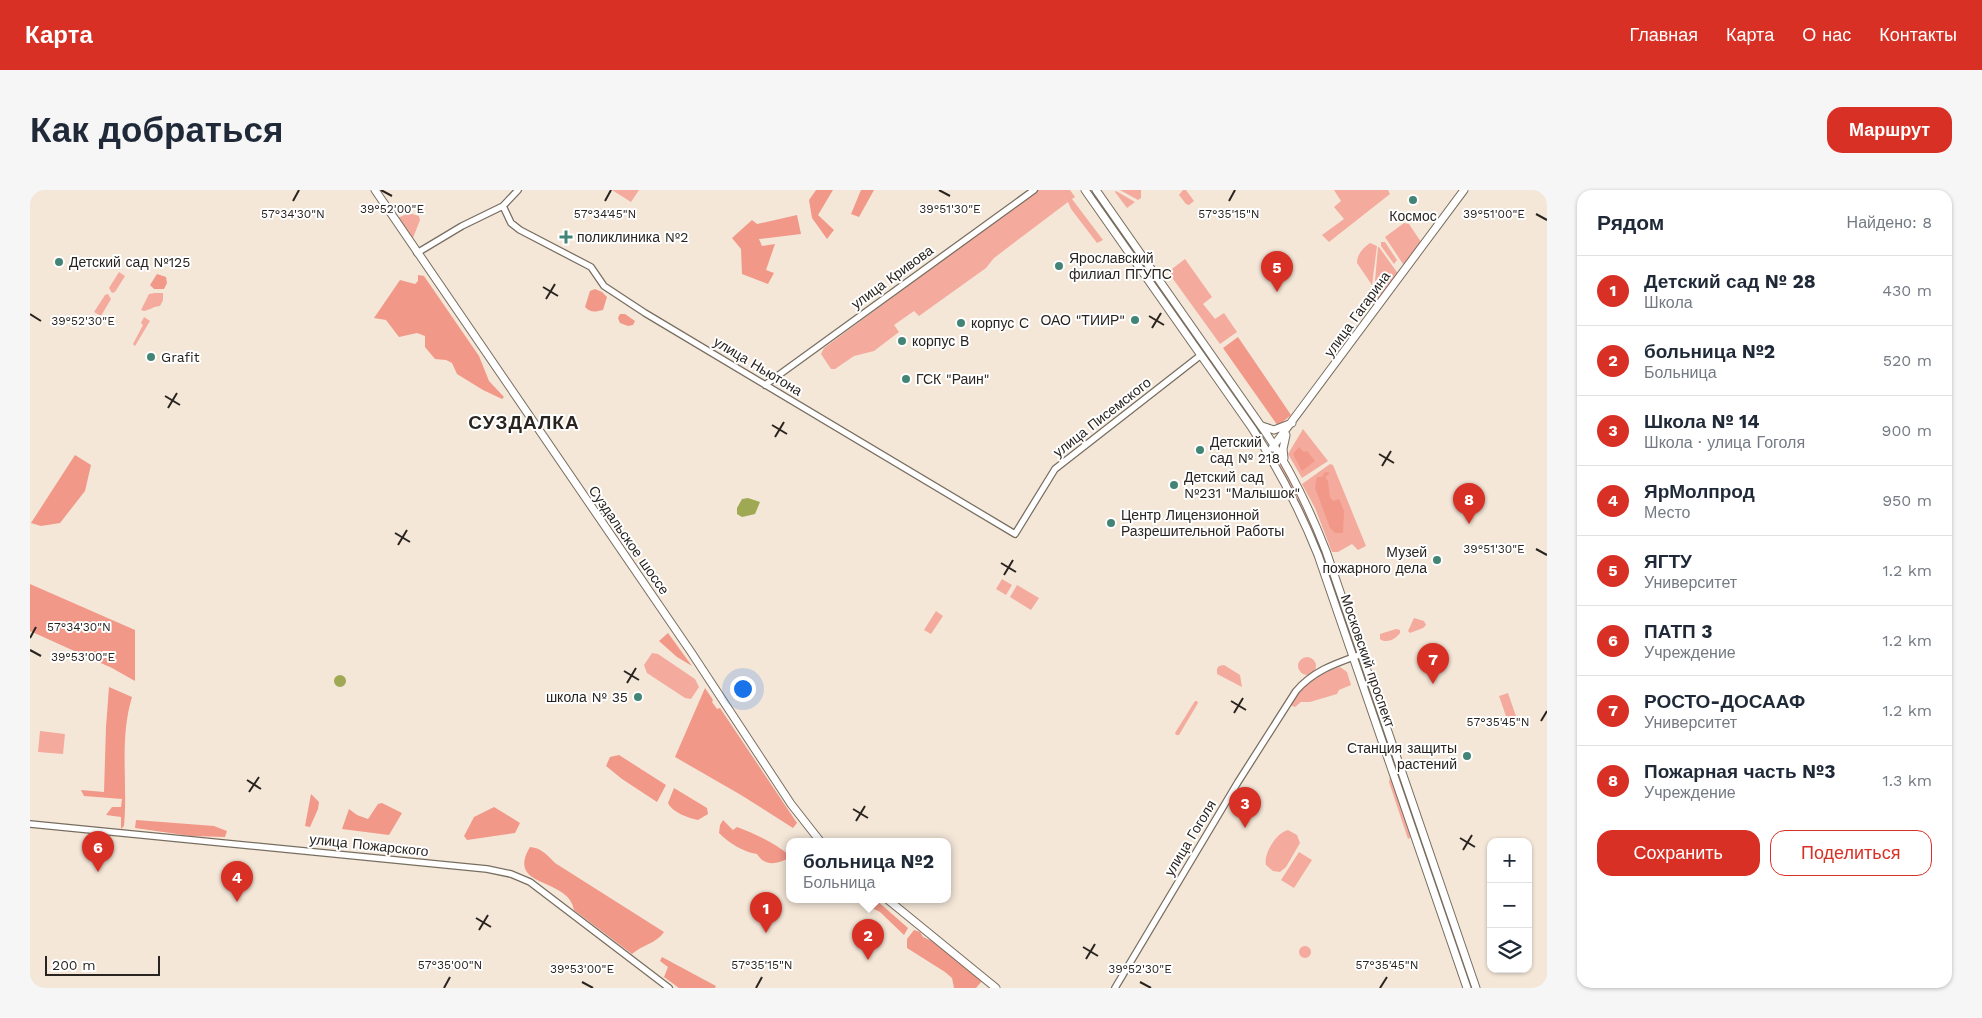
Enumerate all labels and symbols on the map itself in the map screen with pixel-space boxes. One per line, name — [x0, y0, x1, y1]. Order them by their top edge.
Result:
marker: Космос — [1407, 194, 1419, 206]
text: 39°52'00"E — [360, 202, 424, 216]
text: 39°51'30"E — [919, 202, 981, 216]
text: 57°34'30"N — [261, 207, 325, 221]
text: 57°34'45"N — [574, 207, 636, 221]
text: 57°35'15"N — [1198, 207, 1260, 221]
text: 39°51'00"E — [1463, 207, 1525, 221]
place label: Космос — [1389, 208, 1437, 224]
place label: поликлиника №2 — [577, 229, 688, 245]
marker: поликлиника №2 — [559, 230, 573, 244]
street label: улица Кривова — [848, 242, 936, 312]
place label: Ярославский филиал ПГУПС — [1069, 250, 1172, 282]
pin: 5 — [1261, 251, 1293, 292]
place label: Детский сад №125 — [69, 254, 190, 270]
marker: Детский сад №125 — [53, 256, 65, 268]
marker: Ярославский филиал ПГУПС — [1053, 260, 1065, 272]
street label: улица Гагарина — [1321, 268, 1393, 360]
place label: ОАО "ТИИР" — [1040, 312, 1125, 328]
text: 39°52'30"E — [51, 314, 115, 328]
marker: ОАО "ТИИР" — [1129, 314, 1141, 326]
place label: корпус С — [971, 315, 1029, 331]
marker: корпус С — [955, 317, 967, 329]
street label: улица Ньютона — [711, 333, 805, 399]
place label: корпус В — [912, 333, 969, 349]
marker: корпус В — [896, 335, 908, 347]
place label: Grafit — [161, 349, 200, 365]
marker: Grafit — [145, 351, 157, 363]
place label: ГСК "Раин" — [916, 371, 990, 387]
marker: ГСК "Раин" — [900, 373, 912, 385]
street label: улица Писемского — [1050, 374, 1154, 460]
district label: СУЗДАЛКА — [468, 411, 580, 434]
place label: Детский сад № 218 — [1210, 434, 1280, 466]
marker: Детский сад № 218 — [1194, 444, 1206, 456]
place label: Детский сад №231 "Малышок" — [1184, 469, 1300, 501]
marker: Детский сад №231 "Малышок" — [1168, 479, 1180, 491]
street label: Суздальское шоссе — [585, 483, 673, 598]
pin: 8 — [1453, 483, 1485, 524]
place label: Центр Лицензионной Разрешительной Работы — [1121, 507, 1284, 539]
marker: Центр Лицензионной Разрешительной Работы — [1105, 517, 1117, 529]
text: 39°51'30"E — [1463, 542, 1525, 556]
place label: Музей пожарного дела — [1323, 544, 1427, 576]
marker: Музей пожарного дела — [1431, 554, 1443, 566]
street label: Московский проспект — [1338, 592, 1398, 730]
text: 57°34'30"N — [47, 620, 111, 634]
pin: 7 — [1417, 643, 1449, 684]
text: 39°53'00"E — [51, 650, 115, 664]
your location — [730, 676, 756, 702]
place label: школа № 35 — [546, 689, 628, 705]
marker: школа № 35 — [632, 691, 644, 703]
text: 57°35'45"N — [1467, 715, 1529, 729]
place label: Станция защиты растений — [1347, 740, 1457, 772]
marker: Станция защиты растений — [1461, 750, 1473, 762]
pin: 3 — [1229, 787, 1261, 828]
street label: улица Гоголя — [1161, 797, 1219, 879]
pin: 6 — [82, 831, 114, 872]
street label: улица Пожарского — [309, 831, 429, 859]
pin: 4 — [221, 861, 253, 902]
pin: 1 — [750, 892, 782, 933]
pin: 2 — [852, 919, 884, 960]
scale bar — [45, 953, 160, 976]
text: 57°35'00"N — [418, 958, 482, 972]
text: 57°35'15"N — [731, 958, 793, 972]
text: 57°35'45"N — [1356, 958, 1418, 972]
text: 39°53'00"E — [550, 962, 614, 976]
text: 39°52'30"E — [1108, 962, 1172, 976]

